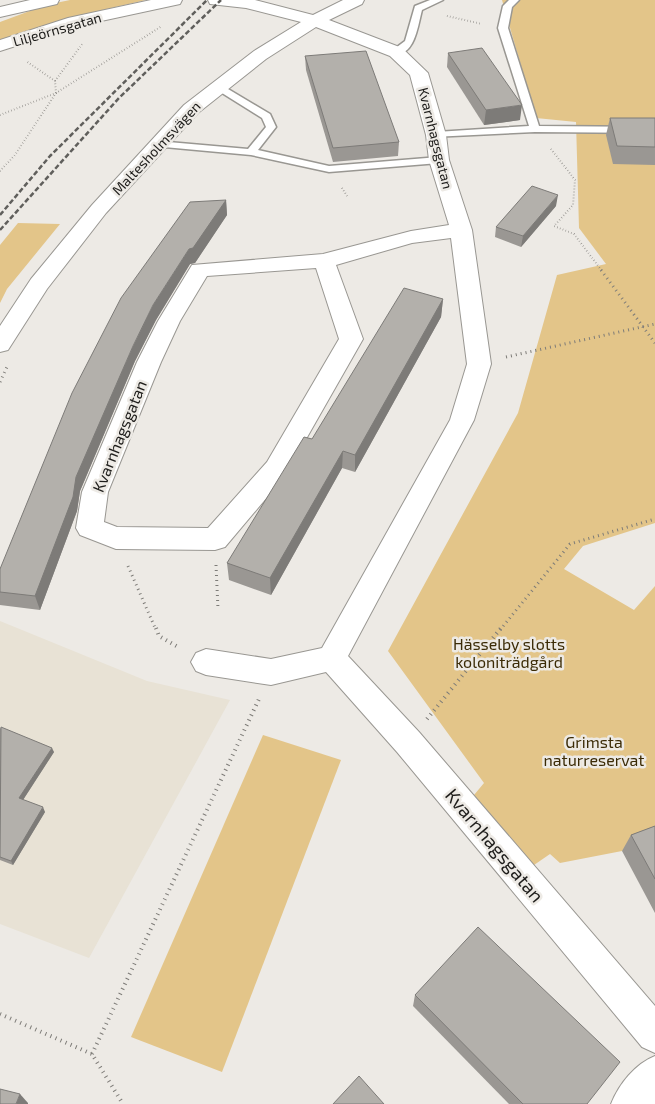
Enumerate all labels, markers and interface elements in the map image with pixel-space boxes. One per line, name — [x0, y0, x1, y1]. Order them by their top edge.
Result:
street label: Liljeörnsgatan — [11, 8, 103, 50]
street label: Kvarnhagsgatan — [415, 85, 457, 191]
street label: Maltesholmsvägen — [108, 98, 204, 198]
street label: Kvarnhagsgatan — [88, 377, 150, 495]
park label: Hässelby slotts koloniträdgård — [453, 634, 565, 671]
park label: Grimsta naturreservat — [544, 732, 644, 769]
street label: Kvarnhagsgatan — [441, 784, 549, 906]

